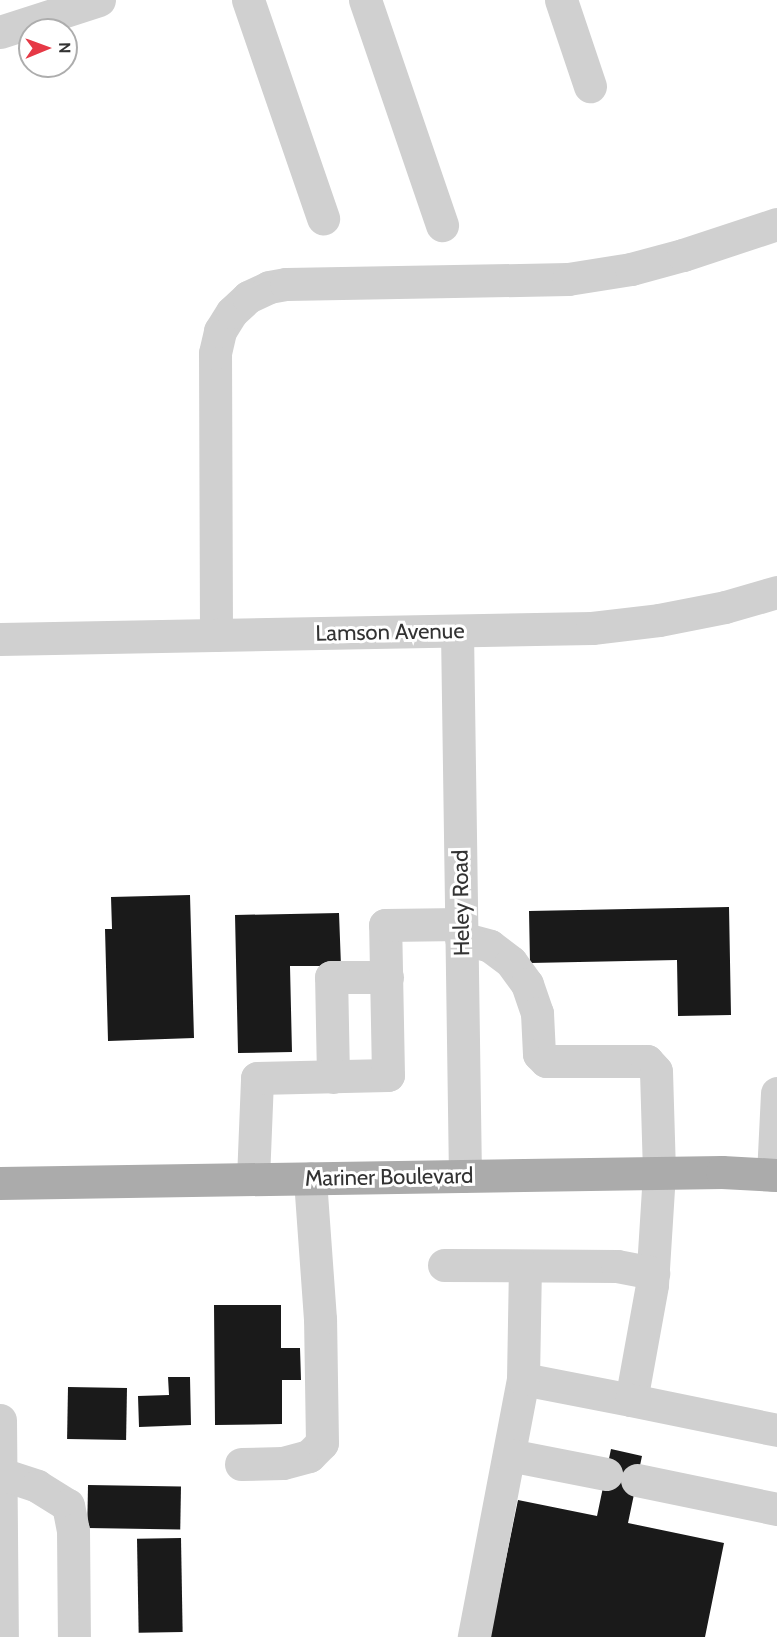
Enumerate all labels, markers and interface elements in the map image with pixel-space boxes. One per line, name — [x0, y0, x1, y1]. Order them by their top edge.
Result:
north arrow — [18, 18, 78, 78]
text: N — [55, 42, 74, 54]
street label: Lamson Avenue — [315, 618, 465, 646]
street label: Heley Road — [447, 850, 475, 956]
street label: Mariner Boulevard — [305, 1162, 473, 1192]

